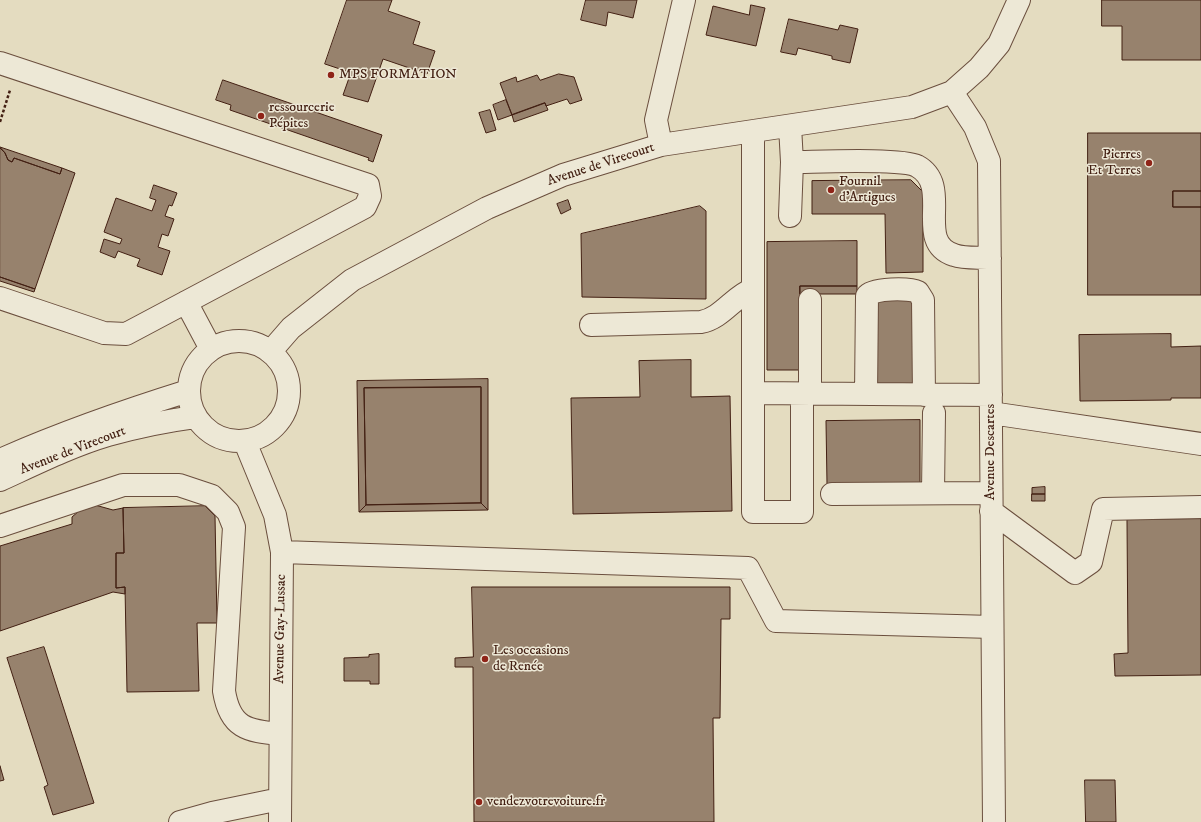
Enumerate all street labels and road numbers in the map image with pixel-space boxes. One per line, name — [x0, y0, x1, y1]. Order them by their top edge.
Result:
street label: Avenue de Virecourt — [545, 140, 657, 190]
street label: Avenue Descartes — [983, 404, 999, 500]
street label: Avenue de Virecourt — [18, 423, 128, 479]
street label: Avenue Gay-Lussac — [272, 574, 290, 684]

